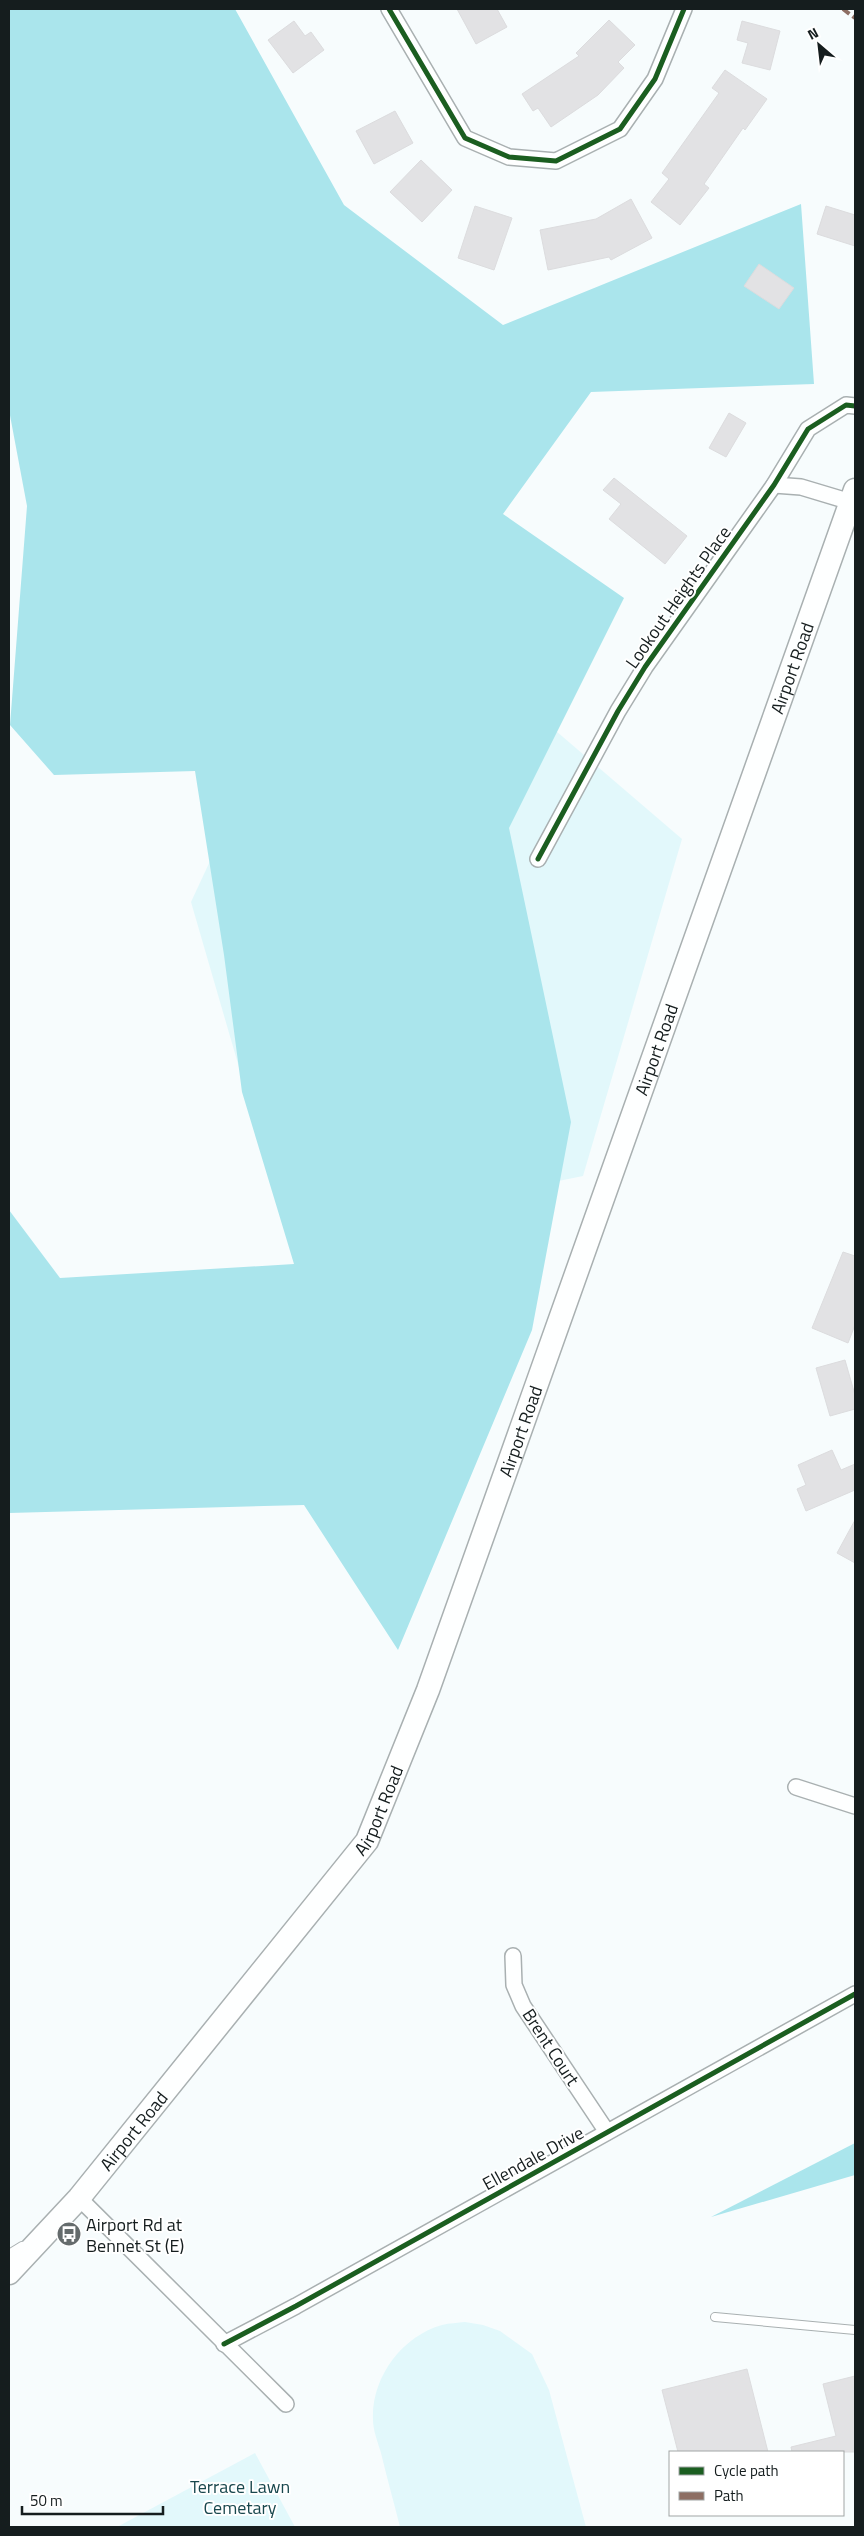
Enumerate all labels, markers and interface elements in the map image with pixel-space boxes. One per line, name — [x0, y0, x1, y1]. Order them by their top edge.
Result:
north arrow — [794, 20, 844, 70]
text: N — [803, 22, 822, 45]
street label: Lookout Heights Place — [619, 520, 737, 674]
street label: Airport Road — [763, 618, 820, 717]
street label: Airport Road — [627, 1000, 685, 1099]
street label: Airport Road — [491, 1382, 549, 1481]
street label: Airport Road — [347, 1761, 410, 1861]
street label: Brent Court — [516, 2003, 586, 2092]
street label: Airport Road — [93, 2085, 174, 2176]
street label: Ellendale Drive — [477, 2119, 589, 2197]
place label: Airport Rd at Bennet St (E) — [86, 2211, 184, 2259]
bus stop icon: Airport Rd at Bennet St (E) — [56, 2221, 82, 2247]
legend — [669, 2451, 844, 2516]
text: Cycle path — [714, 2459, 779, 2482]
park label: Terrace Lawn Cemetary — [190, 2473, 290, 2521]
scale bar — [22, 2484, 164, 2516]
text: Path — [714, 2484, 744, 2507]
text: 50 m — [30, 2489, 63, 2512]

